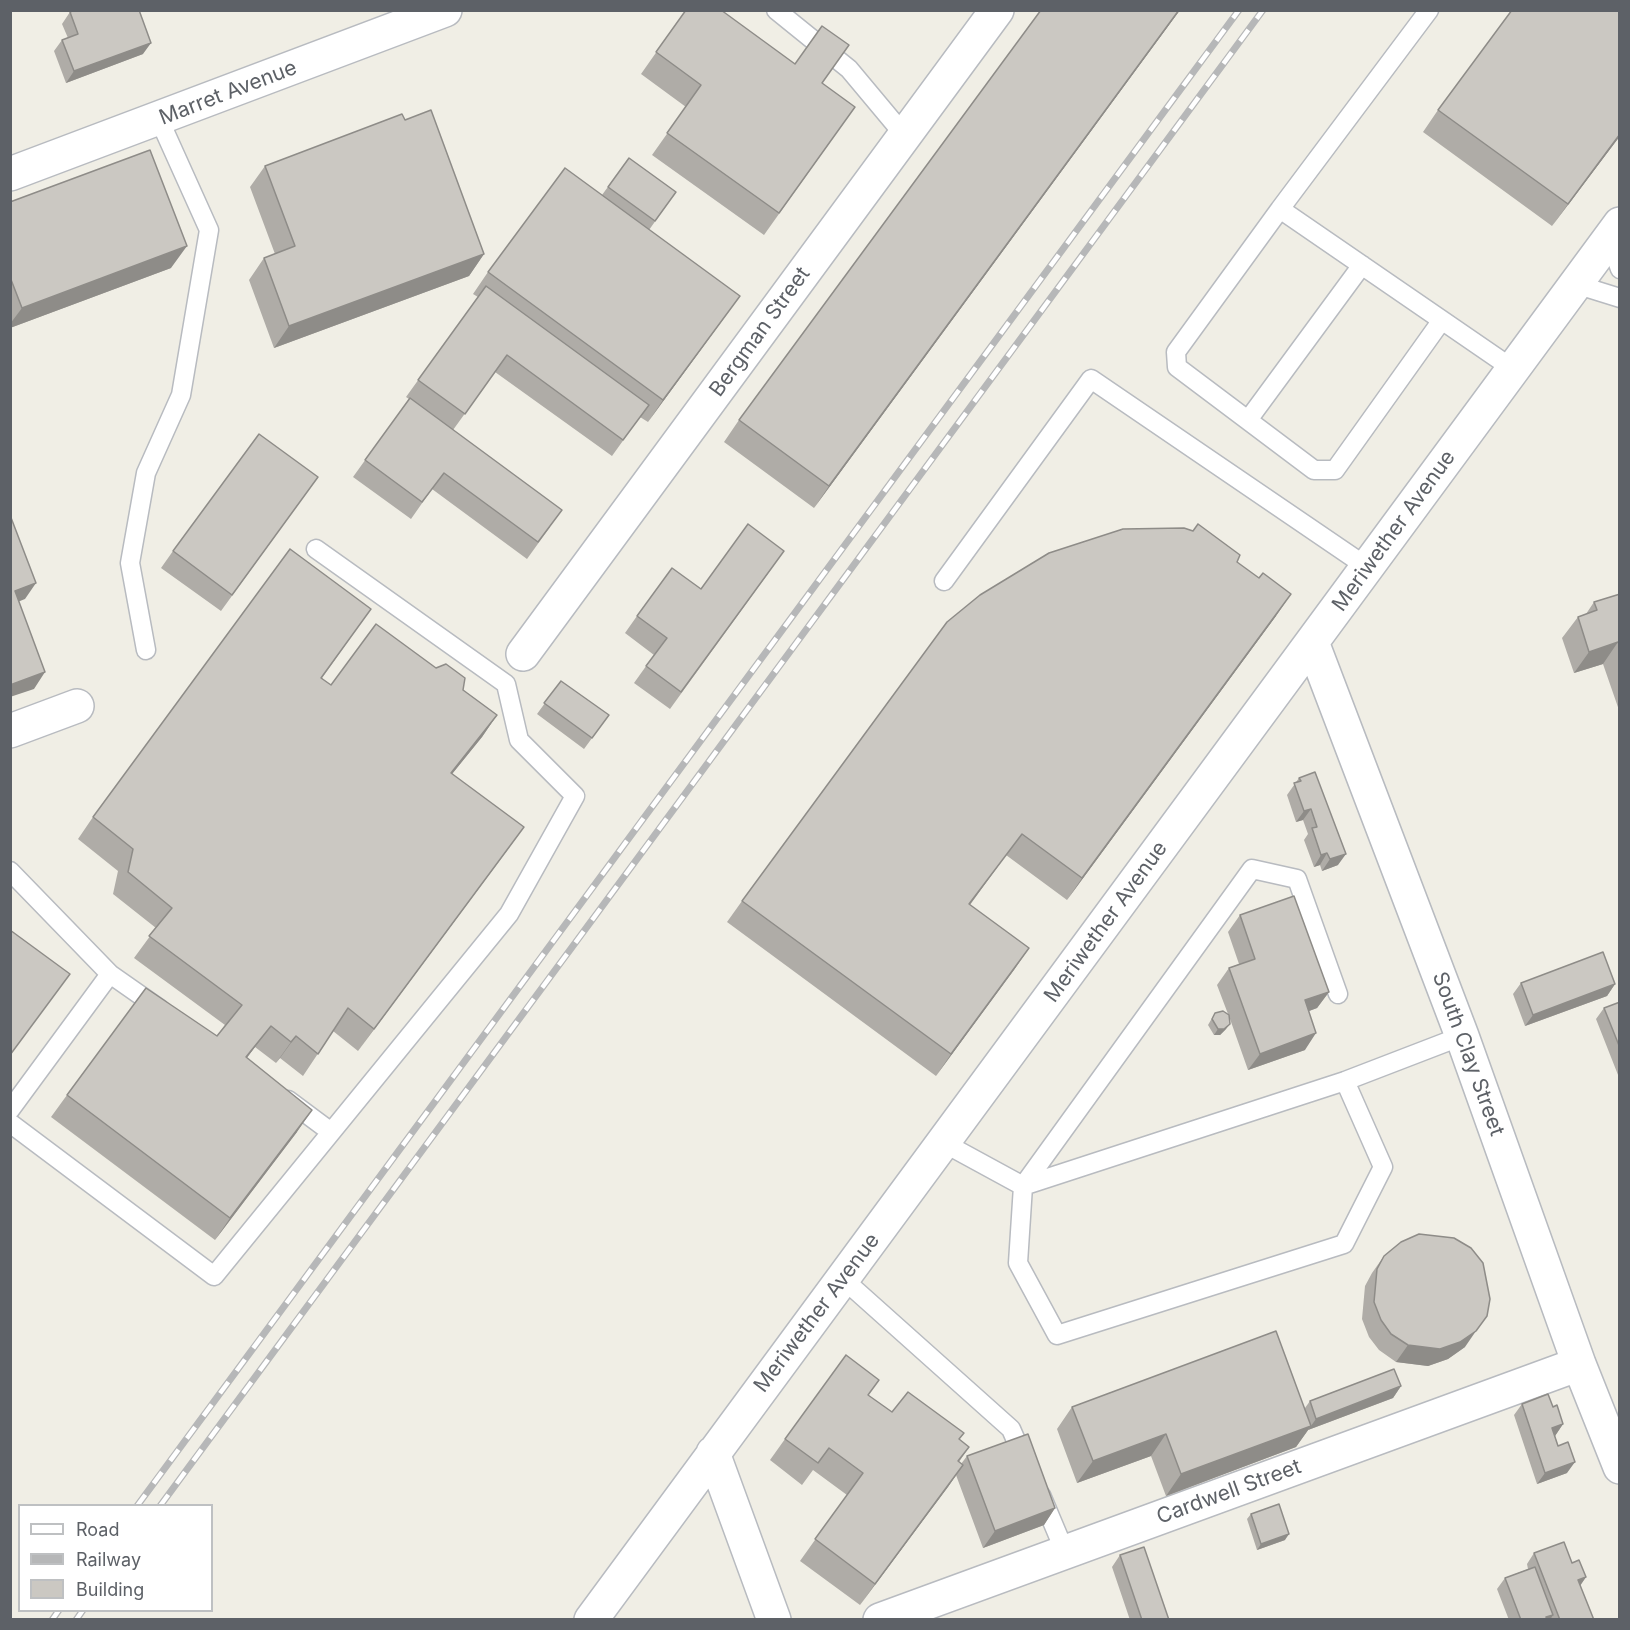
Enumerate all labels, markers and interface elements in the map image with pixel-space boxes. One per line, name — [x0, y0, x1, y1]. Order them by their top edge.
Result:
street label: Marret Avenue — [156, 55, 300, 131]
street label: Bergman Street — [704, 262, 816, 402]
street label: Meriwether Avenue — [1327, 446, 1461, 616]
street label: Meriwether Avenue — [1039, 837, 1173, 1007]
street label: South Clay Street — [1427, 969, 1509, 1139]
street label: Meriwether Avenue — [749, 1228, 885, 1398]
street label: Cardwell Street — [1153, 1454, 1305, 1530]
legend — [18, 1504, 213, 1612]
text: Road — [76, 1519, 119, 1540]
text: Railway — [76, 1549, 141, 1570]
text: Building — [76, 1579, 144, 1600]

